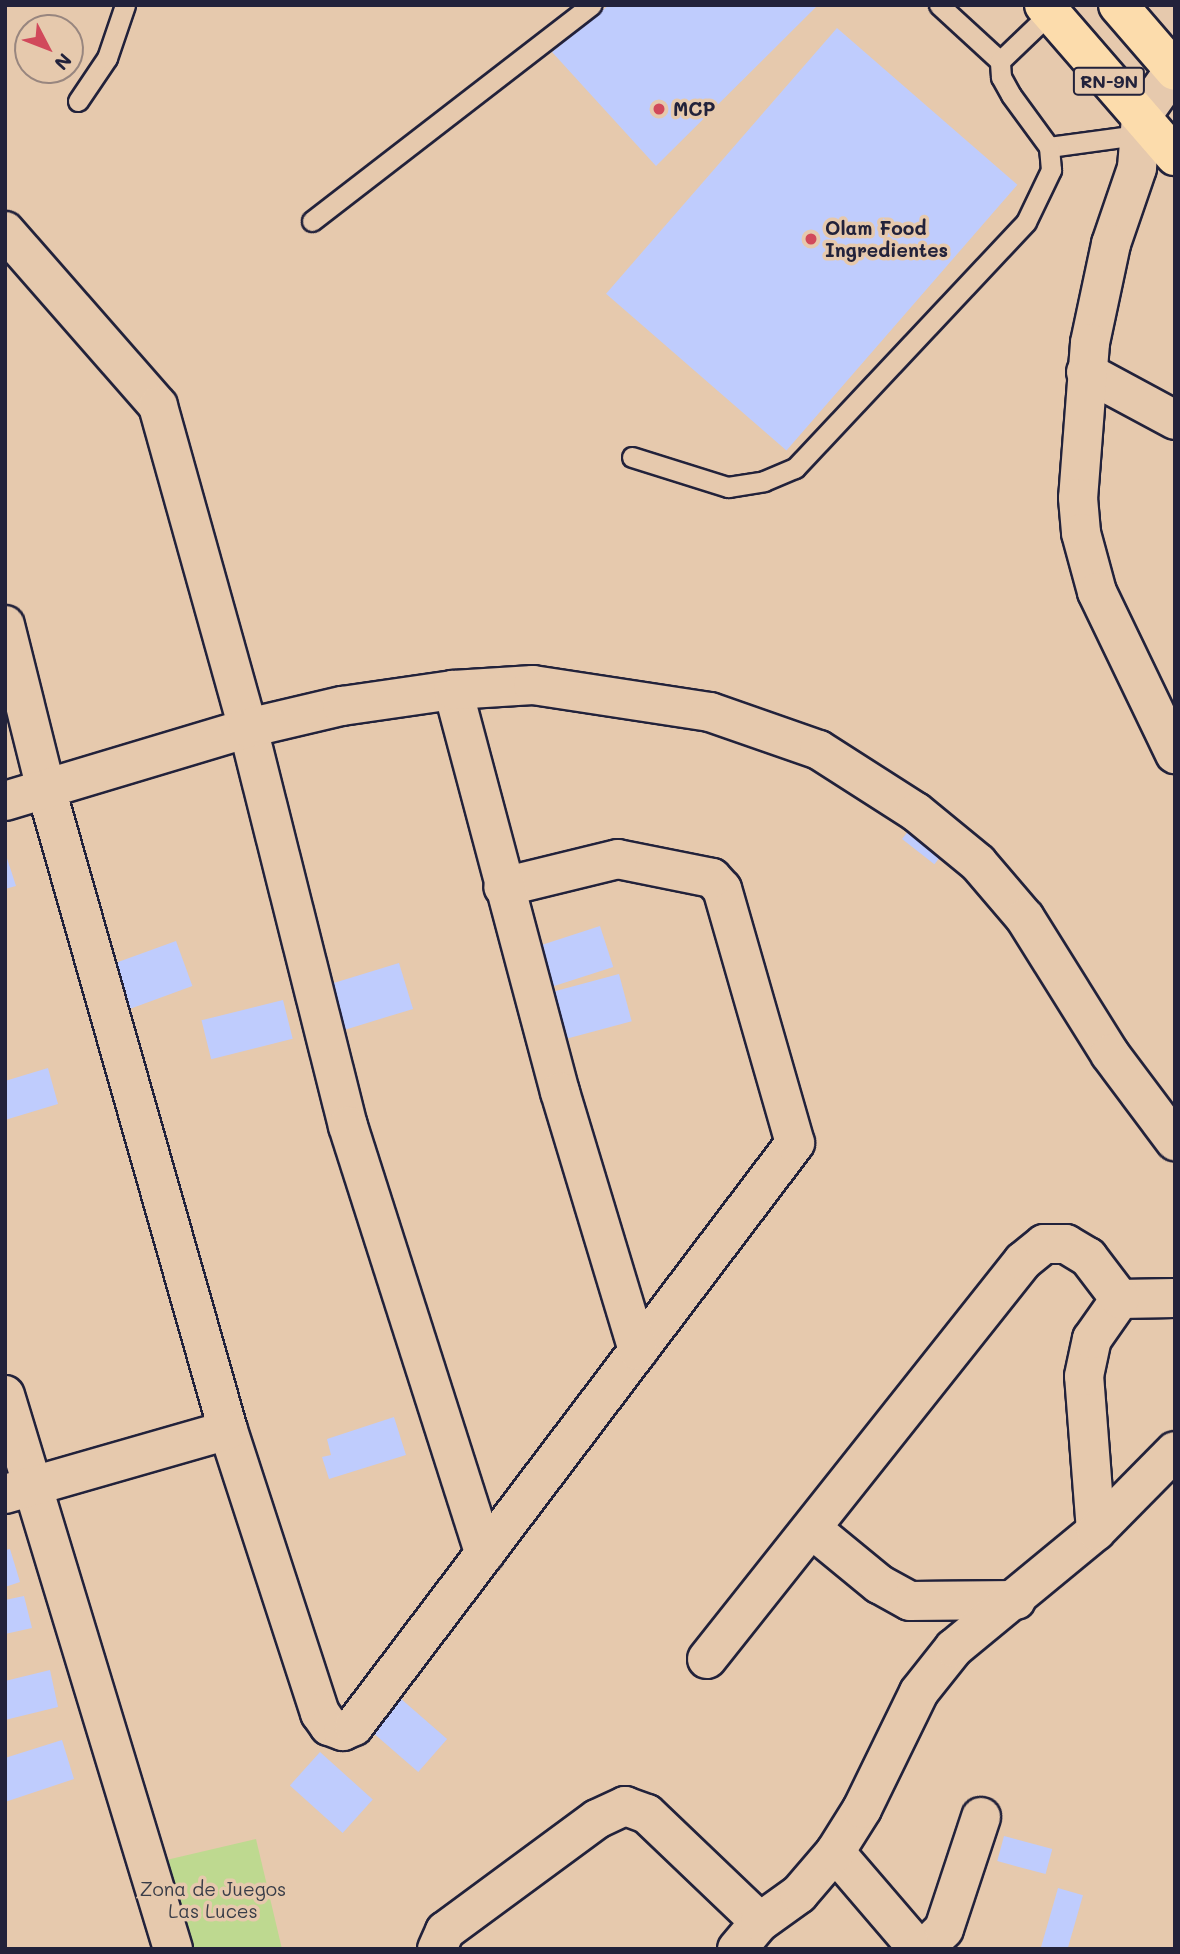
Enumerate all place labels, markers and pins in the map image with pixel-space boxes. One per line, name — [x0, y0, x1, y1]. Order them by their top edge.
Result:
place label: MCP — [673, 98, 715, 120]
marker: MCP — [651, 101, 667, 117]
place label: Olam Food Ingredientes — [825, 217, 948, 261]
marker: Olam Food Ingredientes — [803, 231, 819, 247]

